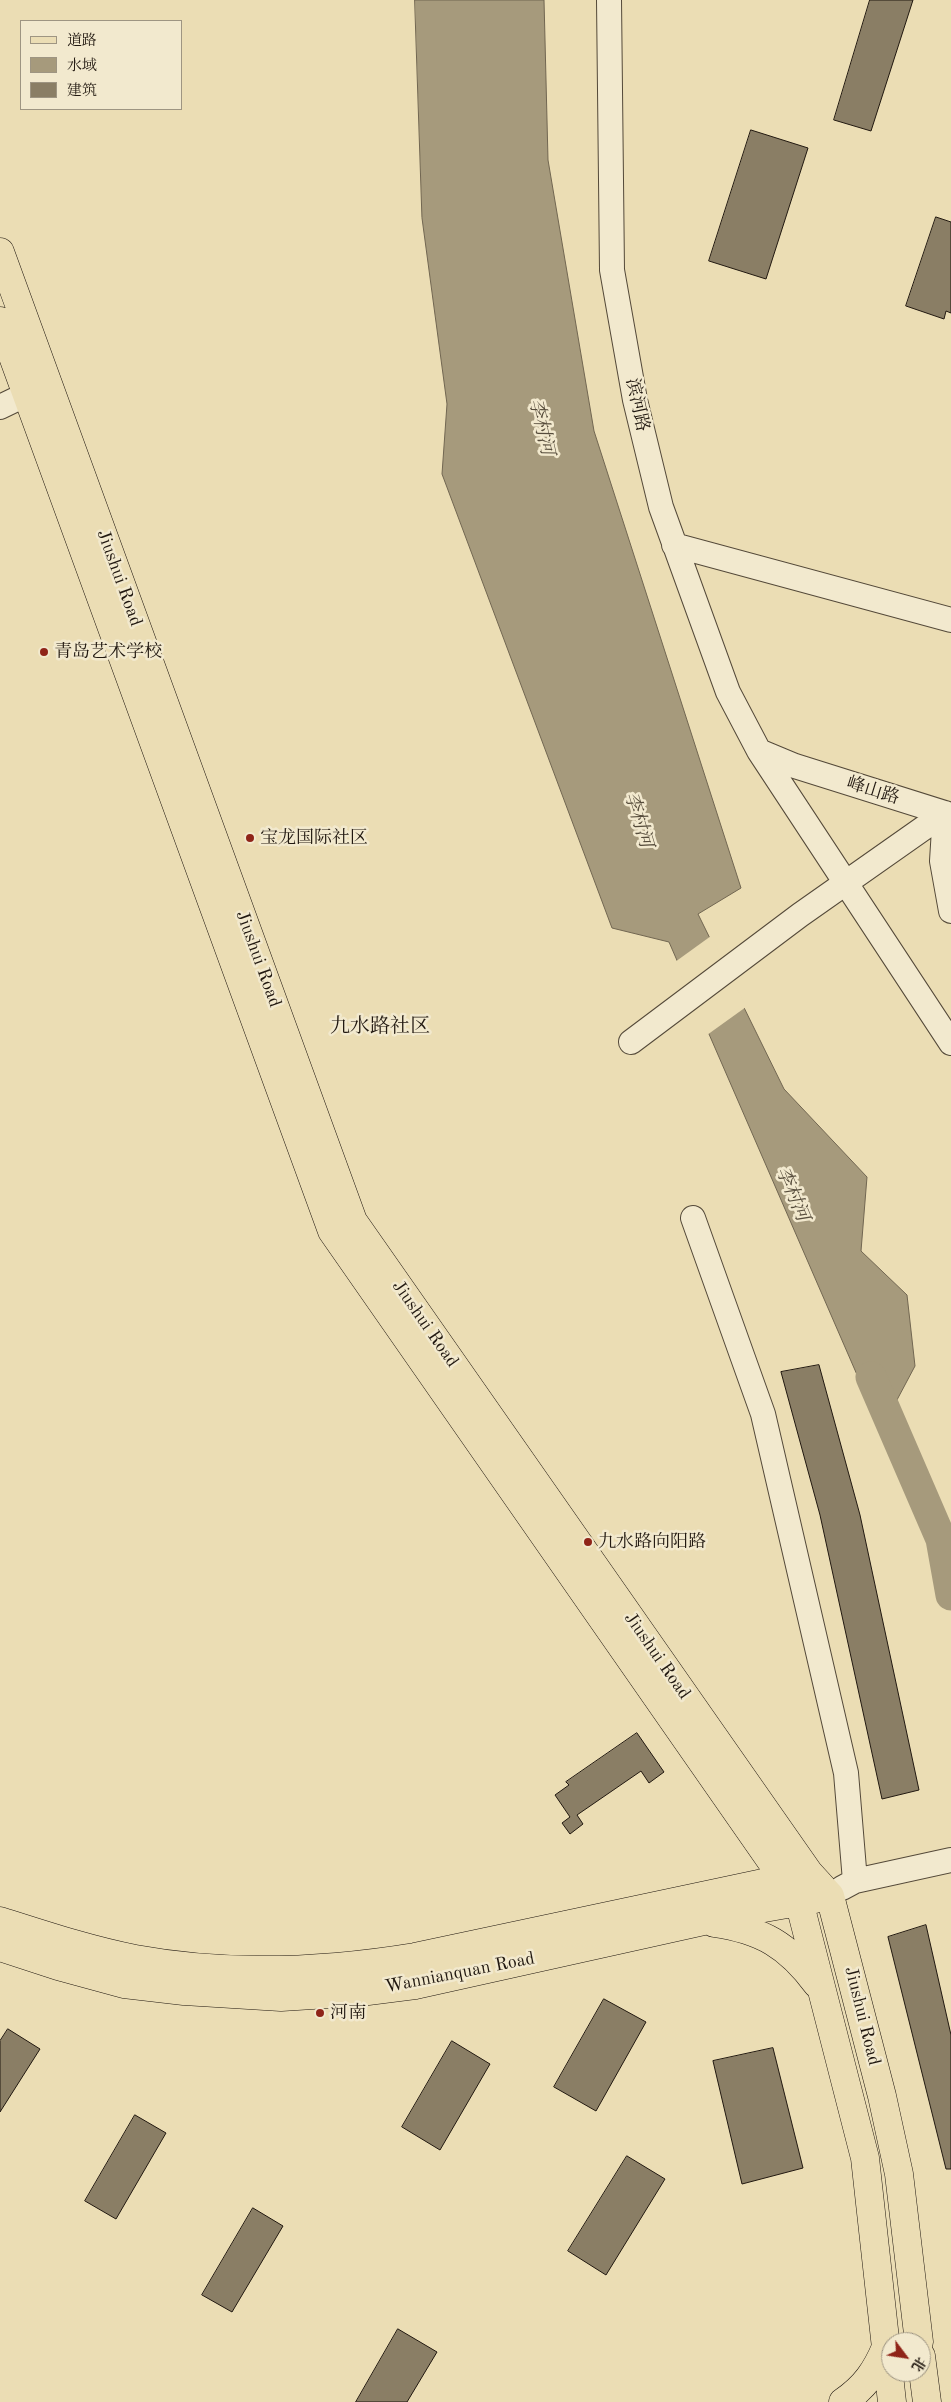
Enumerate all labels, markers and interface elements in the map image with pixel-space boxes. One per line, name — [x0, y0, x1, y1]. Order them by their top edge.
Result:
legend — [20, 20, 182, 110]
text: 道路 — [67, 34, 97, 49]
text: 水域 — [67, 59, 97, 74]
text: 建筑 — [67, 84, 97, 99]
street label: 滨河路 — [621, 376, 653, 434]
water label: 李村河 — [523, 397, 559, 457]
street label: Jiushui Road — [92, 527, 146, 629]
place label: 青岛艺术学校 — [54, 641, 162, 663]
marker: 青岛艺术学校 — [38, 646, 50, 658]
street label: 峰山路 — [844, 773, 902, 809]
water label: 李村河 — [619, 789, 657, 851]
place label: 宝龙国际社区 — [260, 827, 368, 849]
marker: 宝龙国际社区 — [244, 832, 256, 844]
street label: Jiushui Road — [231, 908, 285, 1010]
district label: 九水路社区 — [330, 1015, 430, 1039]
water label: 李村河 — [770, 1163, 814, 1225]
street label: Jiushui Road — [387, 1276, 463, 1372]
place label: 九水路向阳路 — [598, 1531, 706, 1553]
marker: 九水路向阳路 — [582, 1536, 594, 1548]
street label: Jiushui Road — [619, 1608, 695, 1704]
street label: Wannianquan Road — [383, 1948, 537, 1998]
street label: Jiushui Road — [839, 1964, 885, 2068]
place label: 河南 — [330, 2002, 366, 2024]
marker: 河南 — [314, 2007, 326, 2019]
north arrow — [881, 2332, 931, 2382]
text: 北 — [908, 2355, 928, 2374]

